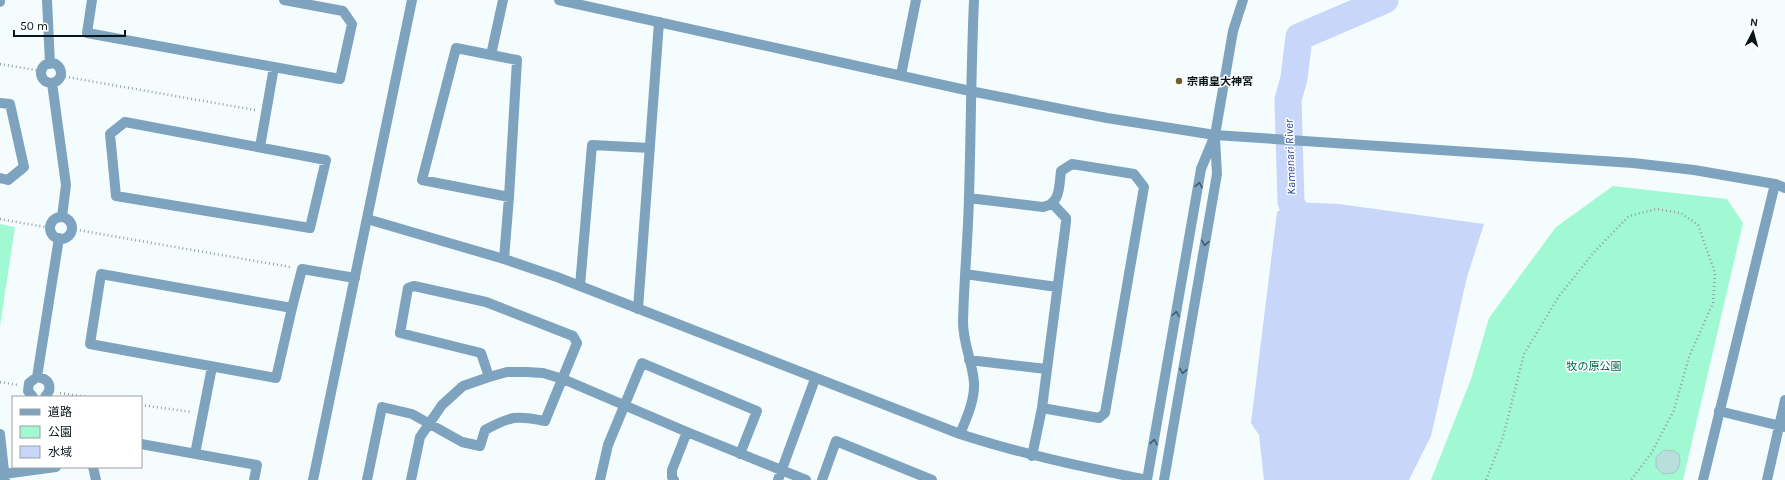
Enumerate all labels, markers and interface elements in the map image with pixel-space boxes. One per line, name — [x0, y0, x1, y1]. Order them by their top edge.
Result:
scale bar — [14, 12, 125, 38]
north arrow — [1733, 12, 1773, 52]
text: N — [1749, 16, 1759, 29]
text: 50 m — [20, 19, 48, 33]
place label: 宗甫皇大神宮 — [1187, 75, 1253, 88]
marker: 宗甫皇大神宮 — [1174, 76, 1184, 86]
water label: Kamenari River — [1282, 118, 1298, 195]
one-way arrow — [1194, 182, 1202, 189]
one-way arrow — [1201, 240, 1210, 246]
one-way arrow — [1171, 310, 1180, 317]
park label: 牧の原公園 — [1567, 360, 1622, 373]
one-way arrow — [1179, 368, 1188, 374]
legend — [12, 396, 142, 468]
text: 道路 — [48, 405, 72, 419]
text: 公園 — [48, 425, 72, 439]
one-way arrow — [1149, 438, 1158, 445]
text: 水域 — [48, 445, 72, 459]

